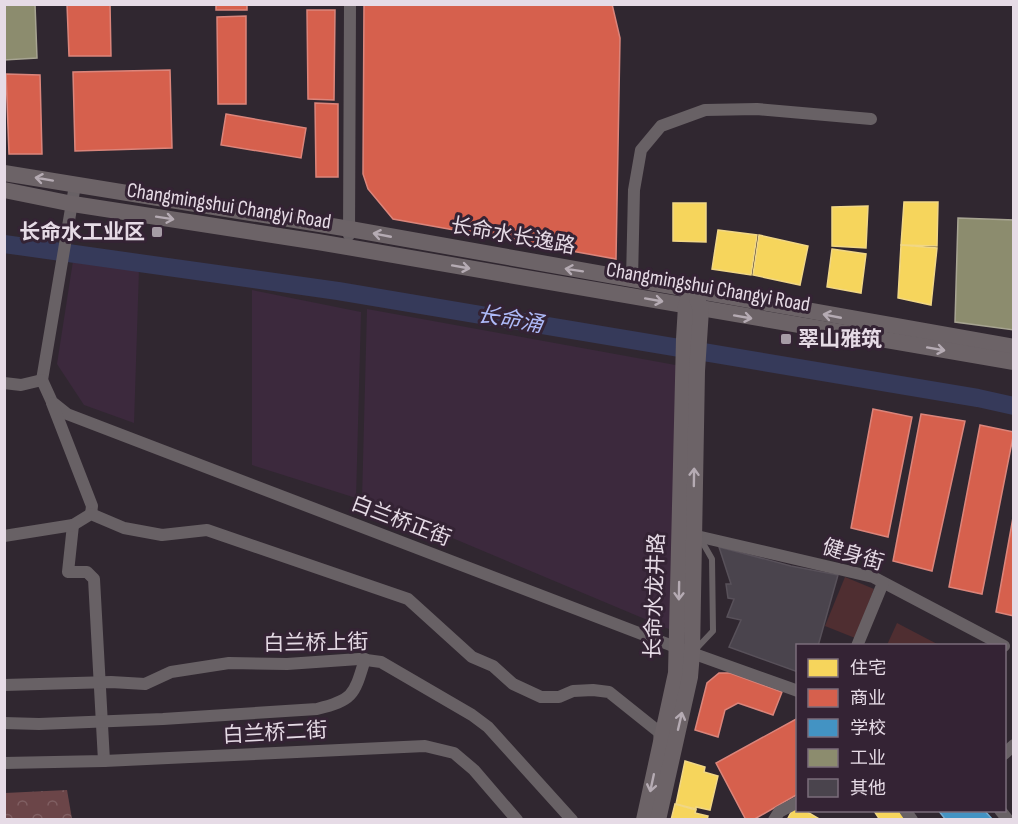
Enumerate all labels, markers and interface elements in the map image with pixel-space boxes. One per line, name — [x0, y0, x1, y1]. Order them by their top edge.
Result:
one-way arrow — [35, 174, 55, 185]
street label: Changmingshui Changyi Road — [125, 177, 333, 235]
one-way arrow — [155, 213, 175, 224]
street label: 长命水长逸路 — [449, 213, 577, 259]
place label: 长命水工业区 — [19, 220, 145, 245]
marker: 长命水工业区 — [150, 225, 164, 239]
one-way arrow — [372, 229, 392, 240]
street label: Changmingshui Changyi Road — [604, 257, 812, 317]
one-way arrow — [451, 262, 471, 273]
one-way arrow — [564, 264, 584, 275]
one-way arrow — [643, 295, 663, 306]
water label: 长命涌 — [475, 301, 548, 340]
one-way arrow — [822, 310, 842, 321]
one-way arrow — [733, 312, 753, 323]
place label: 翠山雅筑 — [798, 327, 882, 352]
marker: 翠山雅筑 — [779, 332, 793, 346]
one-way arrow — [925, 344, 945, 355]
one-way arrow — [689, 467, 700, 487]
street label: 白兰桥正街 — [348, 491, 454, 551]
street label: 长命水龙井路 — [640, 533, 670, 659]
street label: 健身街 — [819, 534, 887, 576]
one-way arrow — [673, 580, 685, 600]
street label: 白兰桥上街 — [263, 630, 369, 656]
legend — [796, 644, 1006, 812]
text: 住宅 — [850, 658, 886, 679]
text: 商业 — [850, 688, 886, 709]
one-way arrow — [675, 712, 687, 731]
street label: 白兰桥二街 — [222, 718, 328, 748]
text: 学校 — [850, 718, 886, 739]
text: 工业 — [850, 748, 886, 769]
one-way arrow — [646, 773, 657, 792]
text: 其他 — [850, 778, 886, 799]

